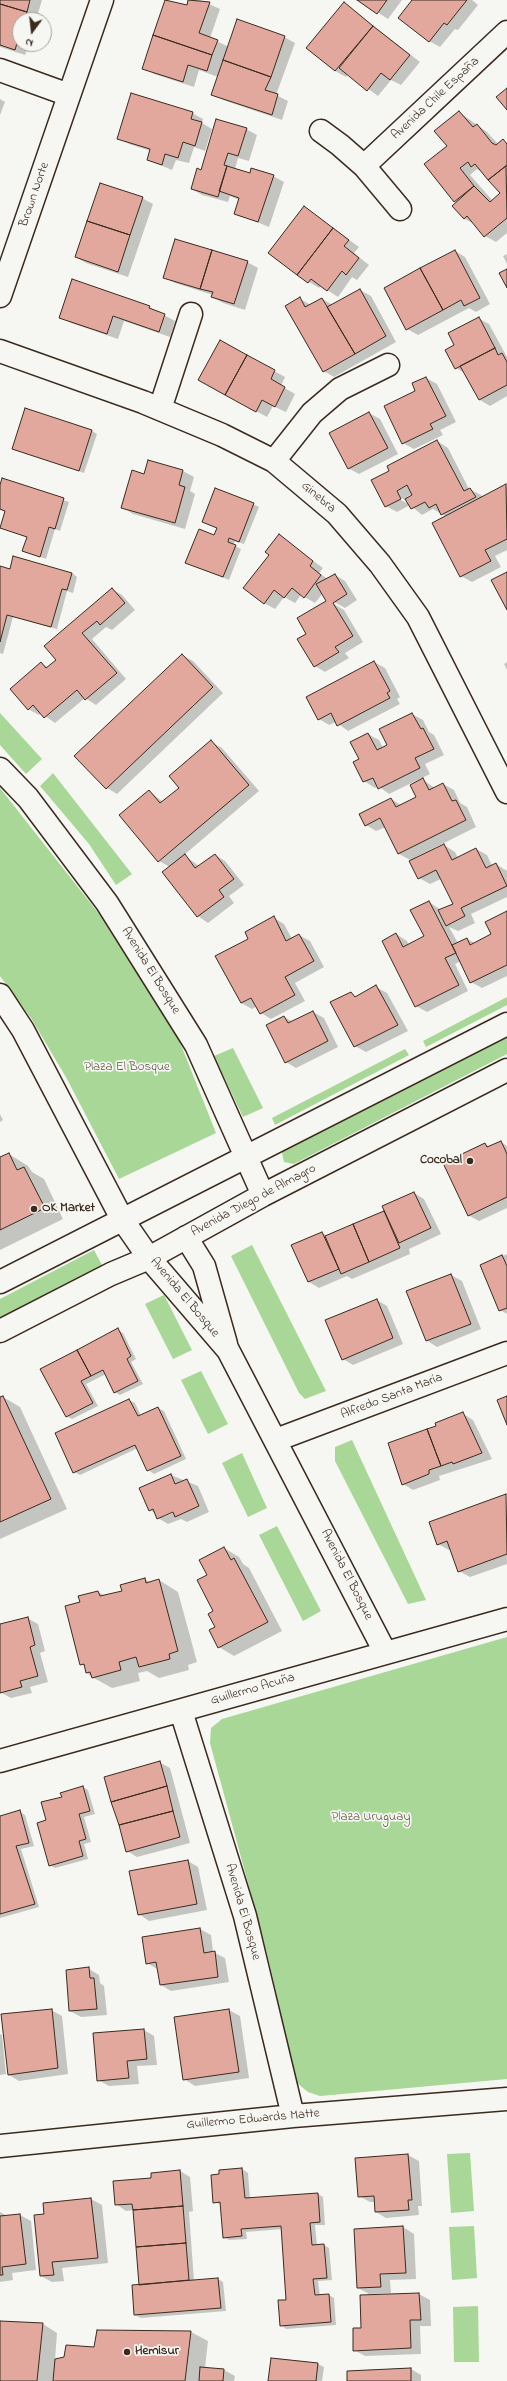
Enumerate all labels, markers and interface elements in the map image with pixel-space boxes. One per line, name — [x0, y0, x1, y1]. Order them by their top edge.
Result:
north arrow — [12, 12, 52, 52]
text: N — [23, 34, 35, 51]
street label: Avenida Chile España — [389, 54, 483, 144]
street label: Brown Norte — [17, 161, 53, 229]
street label: Ginebra — [297, 479, 339, 517]
street label: Avenida El Bosque — [117, 925, 183, 1017]
park label: Plaza El Bosque — [84, 1060, 170, 1076]
place label: Cocobal — [420, 1153, 462, 1169]
marker: Cocobal — [465, 1156, 475, 1166]
street label: Avenida Diego de Almagro — [189, 1161, 319, 1241]
place label: OK Market — [42, 1201, 95, 1217]
marker: OK Market — [29, 1204, 39, 1214]
street label: Avenida El Bosque — [146, 1255, 222, 1341]
street label: Alfredo Santa María — [339, 1370, 445, 1424]
street label: Avenida El Bosque — [316, 1527, 376, 1623]
street label: Guillermo Acuña — [209, 1671, 297, 1709]
park label: Plaza Uruguay — [332, 1810, 410, 1826]
street label: Avenida El Bosque — [221, 1862, 263, 1962]
street label: Guillermo Edwards Matte — [186, 2106, 320, 2134]
place label: Hemisur — [135, 2344, 179, 2360]
marker: Hemisur — [122, 2347, 132, 2357]

